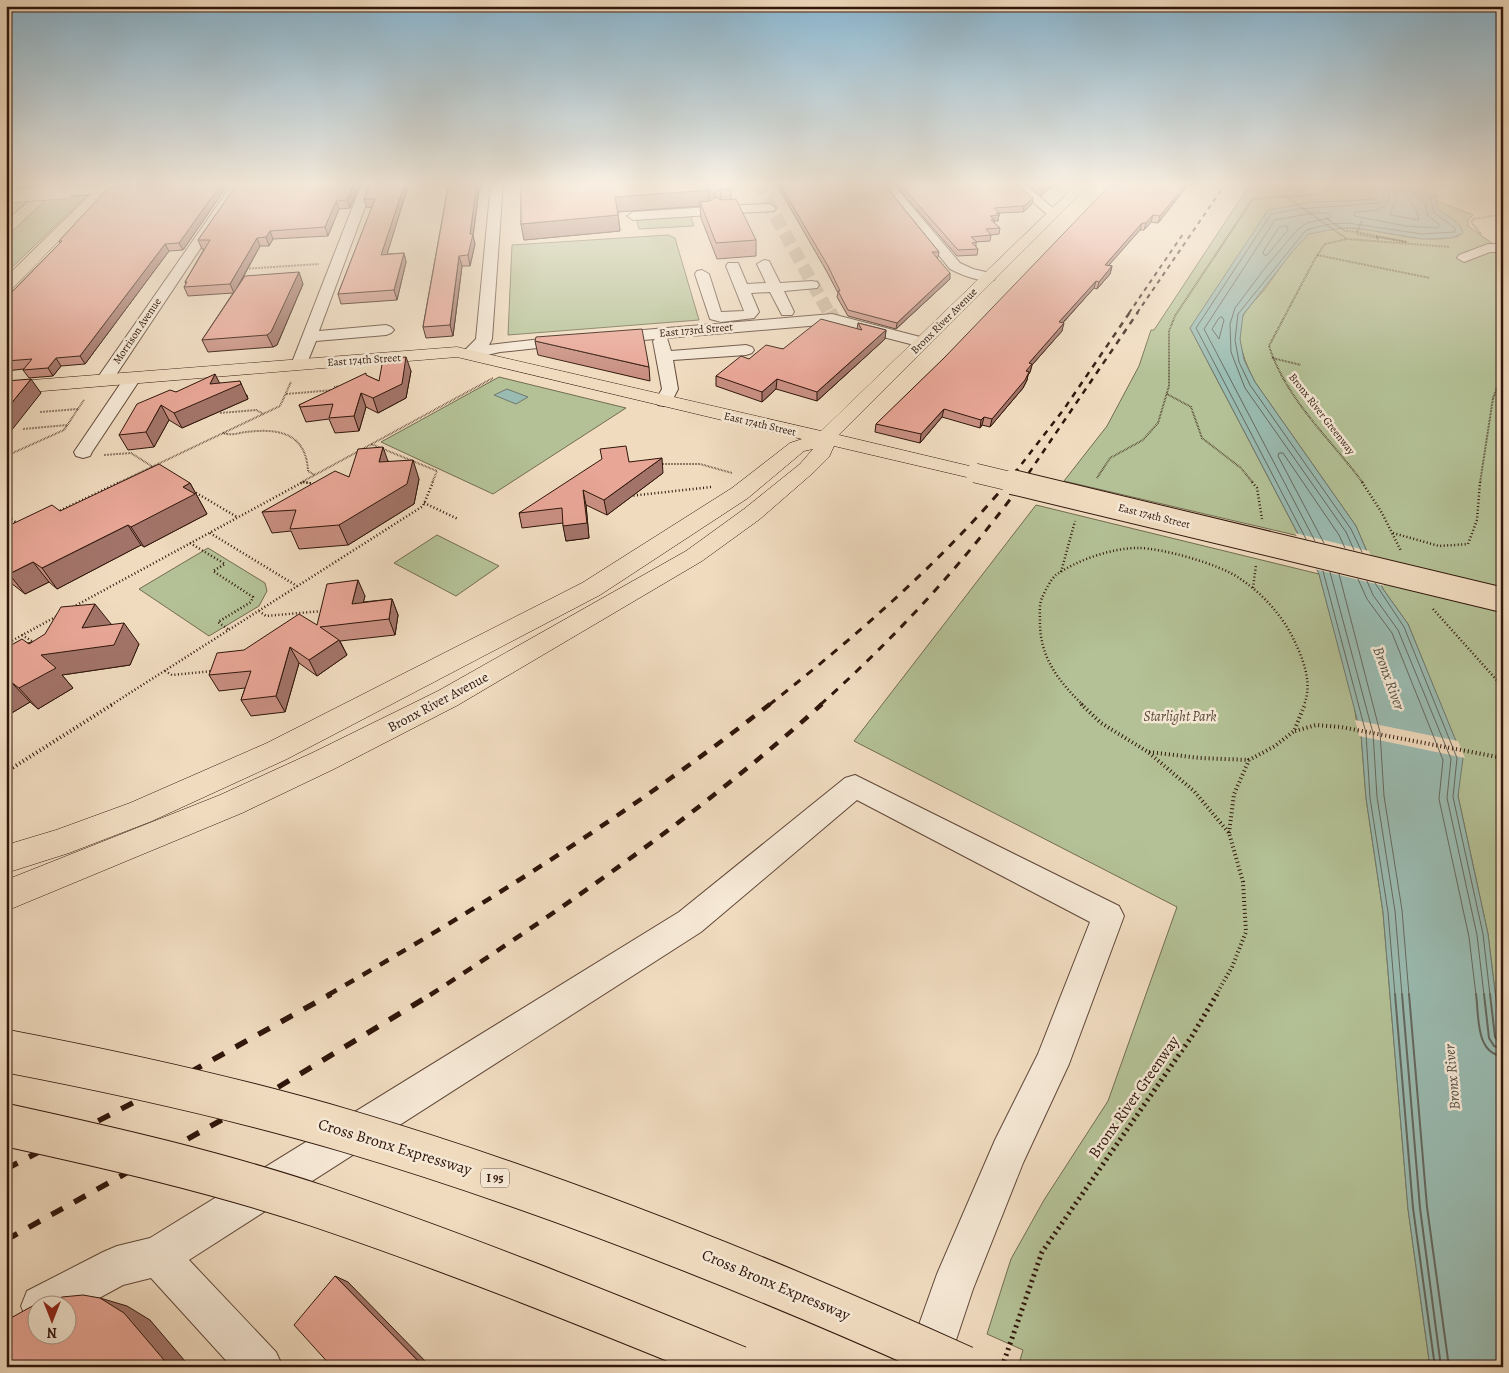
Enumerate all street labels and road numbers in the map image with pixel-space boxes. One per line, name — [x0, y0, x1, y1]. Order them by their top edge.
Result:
street label: Bronx River Avenue — [908, 285, 980, 357]
street label: Morrison Avenue — [109, 295, 165, 367]
street label: East 173rd Street — [659, 319, 734, 341]
street label: East 174th Street — [327, 350, 402, 370]
street label: Bronx River Greenway — [1285, 370, 1359, 458]
street label: East 174th Street — [722, 408, 798, 440]
street label: East 174th Street — [1116, 500, 1192, 532]
street label: Bronx River Avenue — [384, 667, 492, 737]
street label: Bronx River Greenway — [1083, 1031, 1185, 1163]
street label: Cross Bronx Expressway — [316, 1113, 475, 1181]
road number: I 95 — [481, 1168, 509, 1188]
street label: Cross Bronx Expressway — [698, 1244, 854, 1327]

